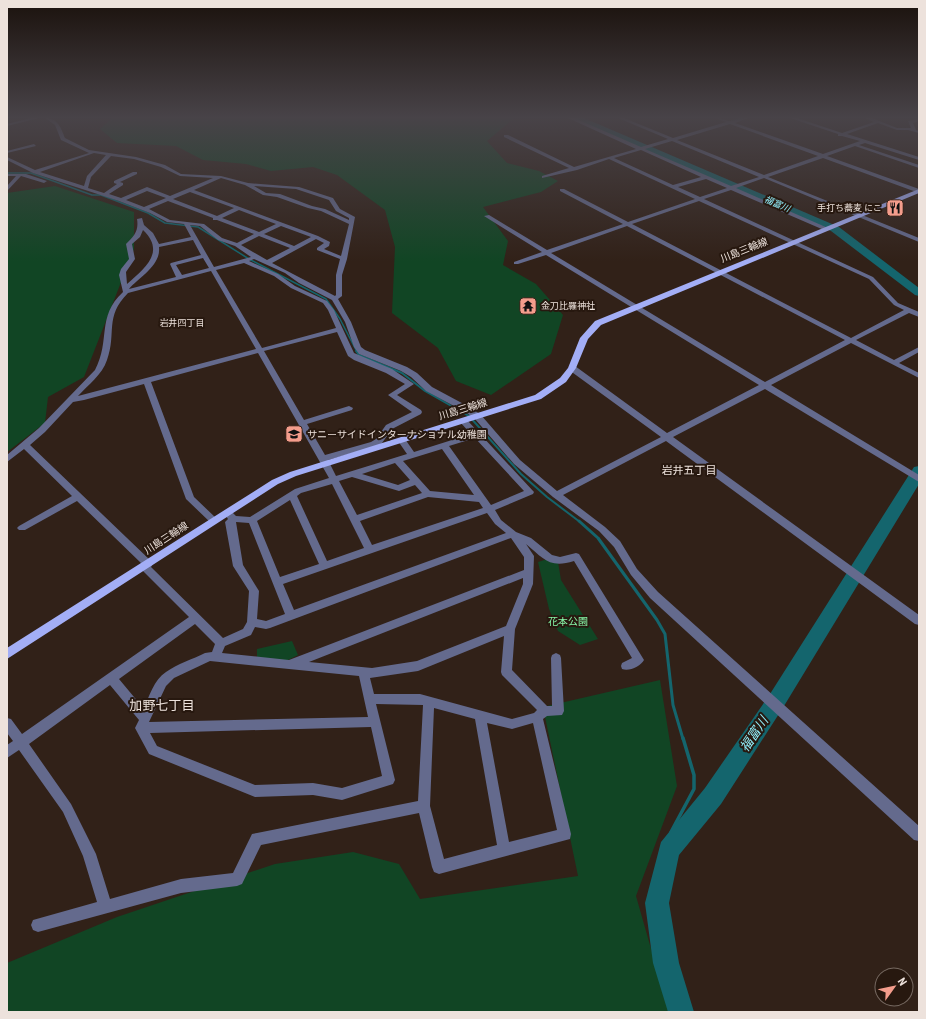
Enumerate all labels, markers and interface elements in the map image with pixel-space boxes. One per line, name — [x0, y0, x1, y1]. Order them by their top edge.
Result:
water label: 福富川 — [763, 194, 792, 214]
restaurant icon: 手打ち蕎麦 にこ — [885, 198, 905, 218]
place label: 手打ち蕎麦 にこ — [817, 203, 882, 213]
street label: 川島三輪線 — [719, 236, 769, 264]
temple icon: 金刀比羅神社 — [518, 296, 538, 316]
place label: 金刀比羅神社 — [541, 301, 595, 311]
district label: 岩井四丁目 — [159, 318, 205, 328]
street label: 川島三輪線 — [437, 396, 489, 422]
school or university icon: サニーサイドインターナショナル幼稚園 — [284, 424, 304, 444]
place label: サニーサイドインターナショナル幼稚園 — [307, 429, 487, 440]
district label: 岩井五丁目 — [662, 464, 717, 477]
street label: 川島三輪線 — [142, 520, 190, 556]
park label: 花本公園 — [548, 616, 588, 627]
district label: 加野七丁目 — [129, 698, 195, 713]
water label: 福富川 — [737, 712, 772, 754]
north arrow — [874, 967, 914, 1007]
text: N — [895, 975, 909, 988]

